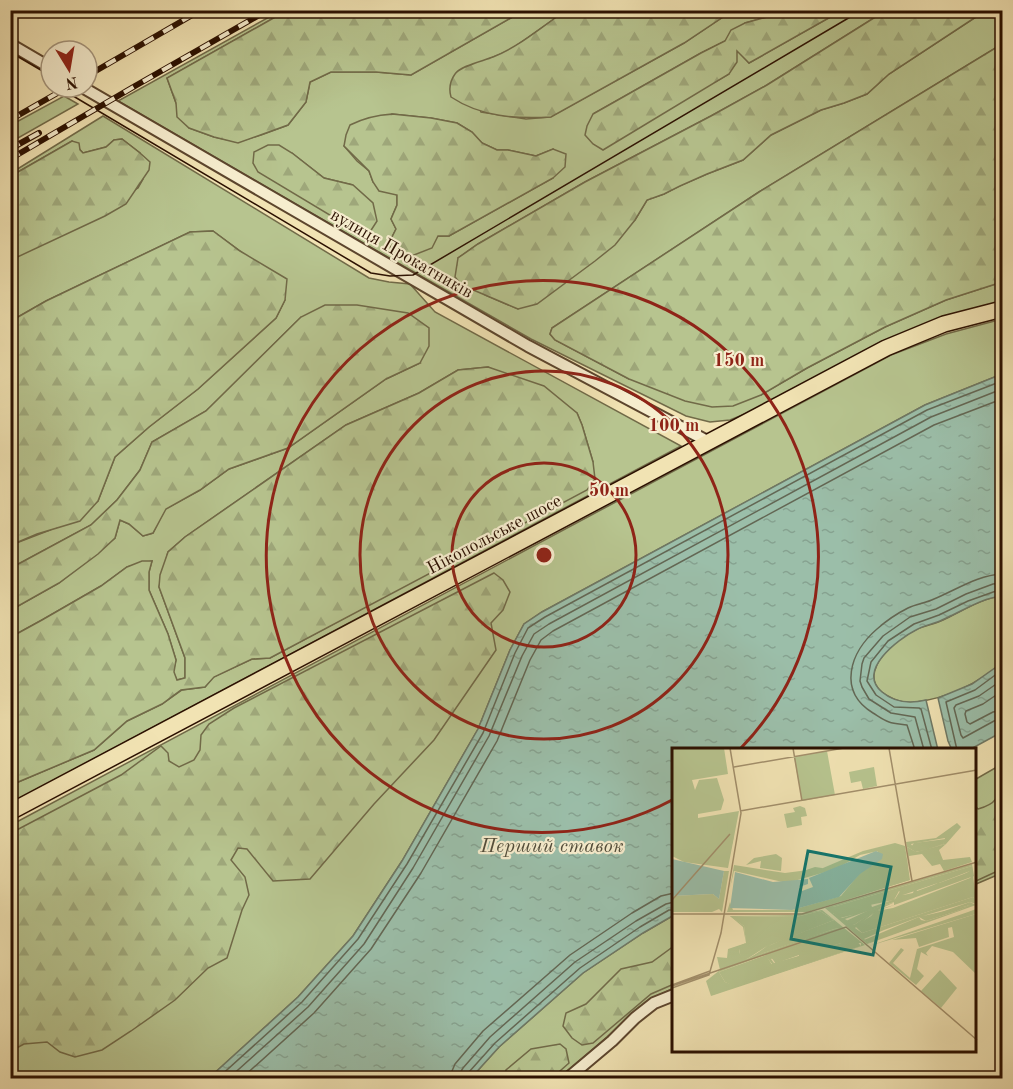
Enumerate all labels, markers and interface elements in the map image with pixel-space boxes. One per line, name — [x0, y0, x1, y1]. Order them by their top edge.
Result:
north arrow — [39, 39, 99, 99]
text: N — [63, 73, 79, 91]
street label: вулиця Прокатників — [327, 206, 476, 302]
text: 150 m — [714, 352, 764, 370]
text: 100 m — [649, 417, 699, 435]
text: 50 m — [589, 482, 629, 500]
street label: Нікопольське шосе — [424, 492, 565, 578]
centre of rings — [534, 545, 554, 565]
inset map — [672, 748, 977, 1053]
water label: Перший ставок — [479, 837, 624, 857]

